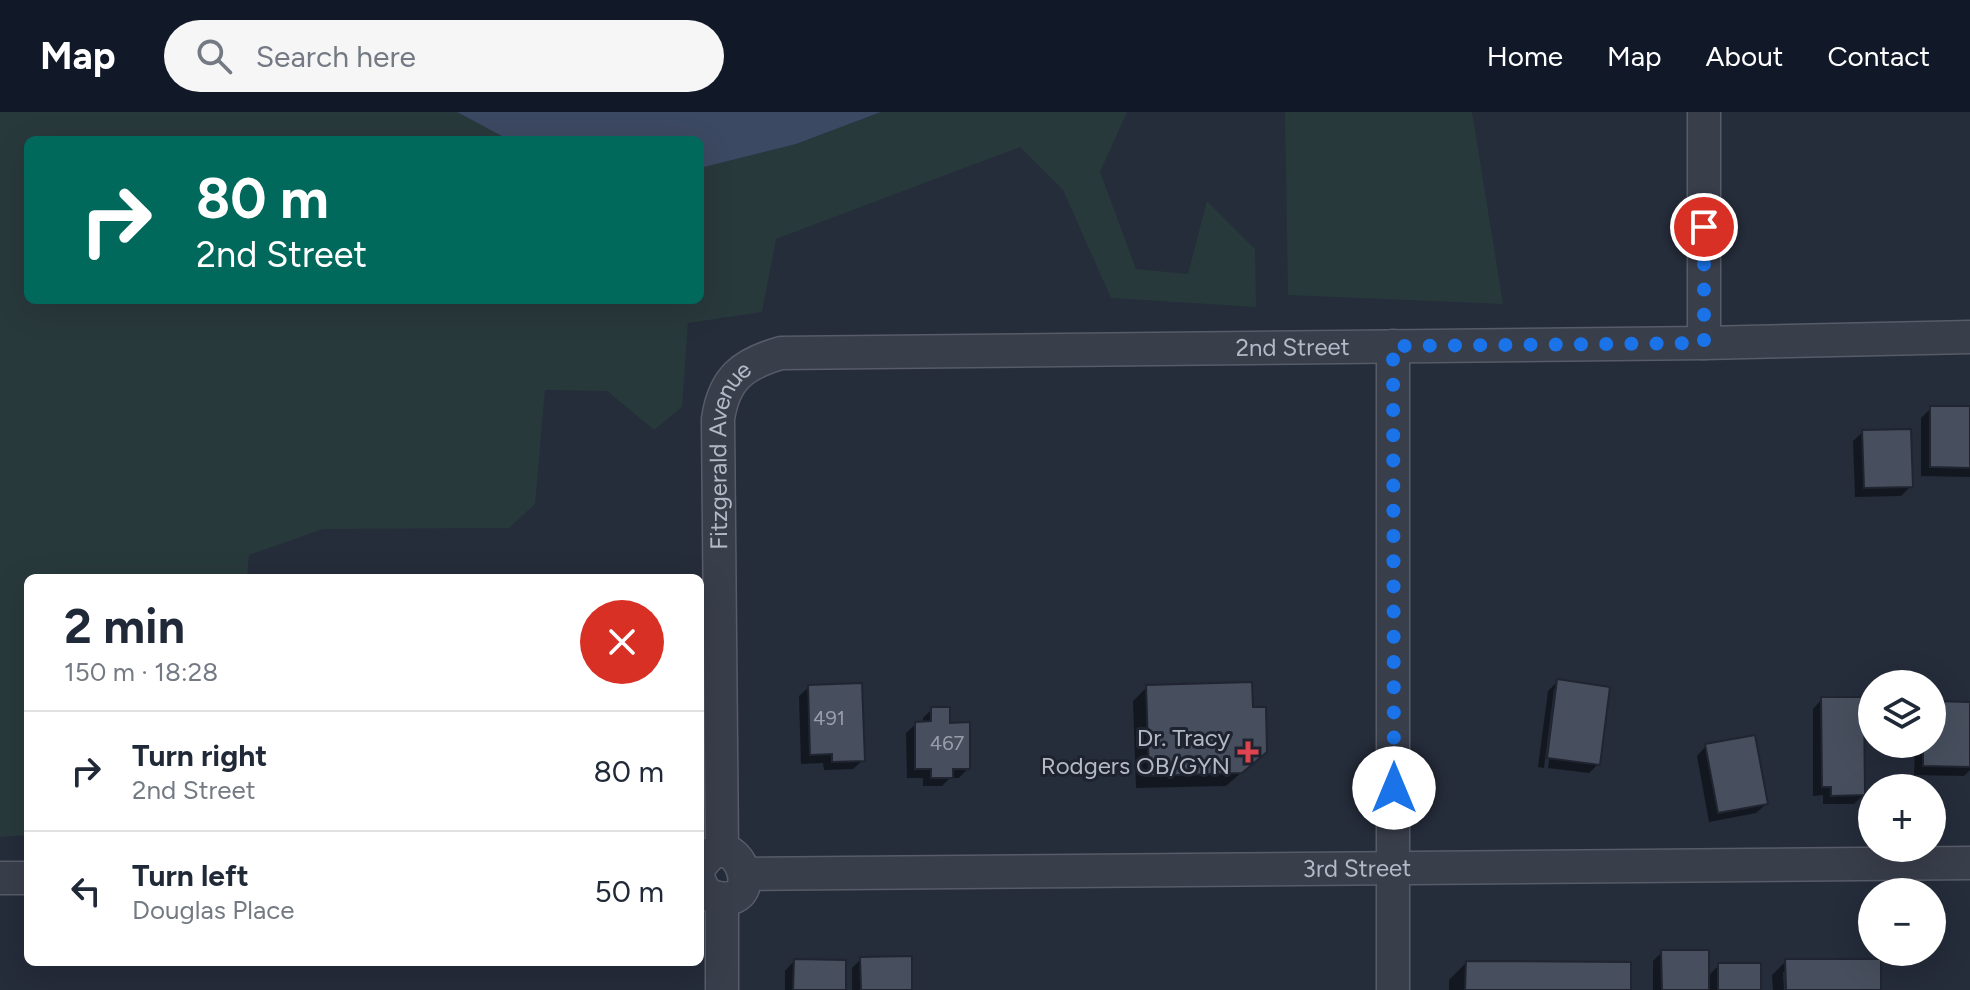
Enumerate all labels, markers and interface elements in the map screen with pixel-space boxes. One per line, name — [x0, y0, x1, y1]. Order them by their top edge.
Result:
search box — [164, 20, 724, 92]
text: Map — [40, 33, 116, 79]
icon: search — [192, 34, 236, 78]
text: Search here — [256, 38, 416, 75]
text: Home — [1487, 39, 1563, 73]
text: Map — [1607, 39, 1662, 73]
text: About — [1706, 39, 1783, 73]
text: Contact — [1827, 39, 1930, 73]
text: 80 m — [196, 165, 329, 232]
icon: right — [64, 168, 168, 272]
pin — [1670, 193, 1738, 261]
icon: arrive — [1682, 205, 1726, 249]
text: 2nd Street — [196, 233, 367, 276]
street label: 2nd Street — [1235, 332, 1350, 362]
street label: Fitzgerald Avenue — [703, 354, 756, 550]
text: 2 min — [64, 597, 185, 655]
button: close — [580, 600, 664, 684]
text: 150 m · 18:28 — [64, 656, 218, 688]
map controls — [1858, 670, 1946, 966]
button: layers — [1858, 670, 1946, 758]
house number: 491 — [813, 706, 845, 730]
place label: Dr. Tracy Rodgers OB/GYN — [1041, 723, 1230, 780]
house number: 467 — [930, 731, 964, 755]
text: Turn right — [132, 737, 267, 774]
marker: Dr. Tracy Rodgers OB/GYN — [1237, 741, 1259, 763]
position arrow — [1352, 746, 1436, 830]
icon: right — [64, 749, 108, 793]
text: 80 m — [593, 753, 664, 790]
text: 2nd Street — [132, 774, 256, 806]
button: + — [1858, 774, 1946, 862]
street label: 3rd Street — [1303, 853, 1411, 883]
text: Turn left — [132, 857, 249, 894]
icon: left — [64, 869, 108, 913]
text: 50 m — [595, 873, 664, 910]
button: − — [1858, 878, 1946, 966]
text: Douglas Place — [132, 894, 295, 926]

